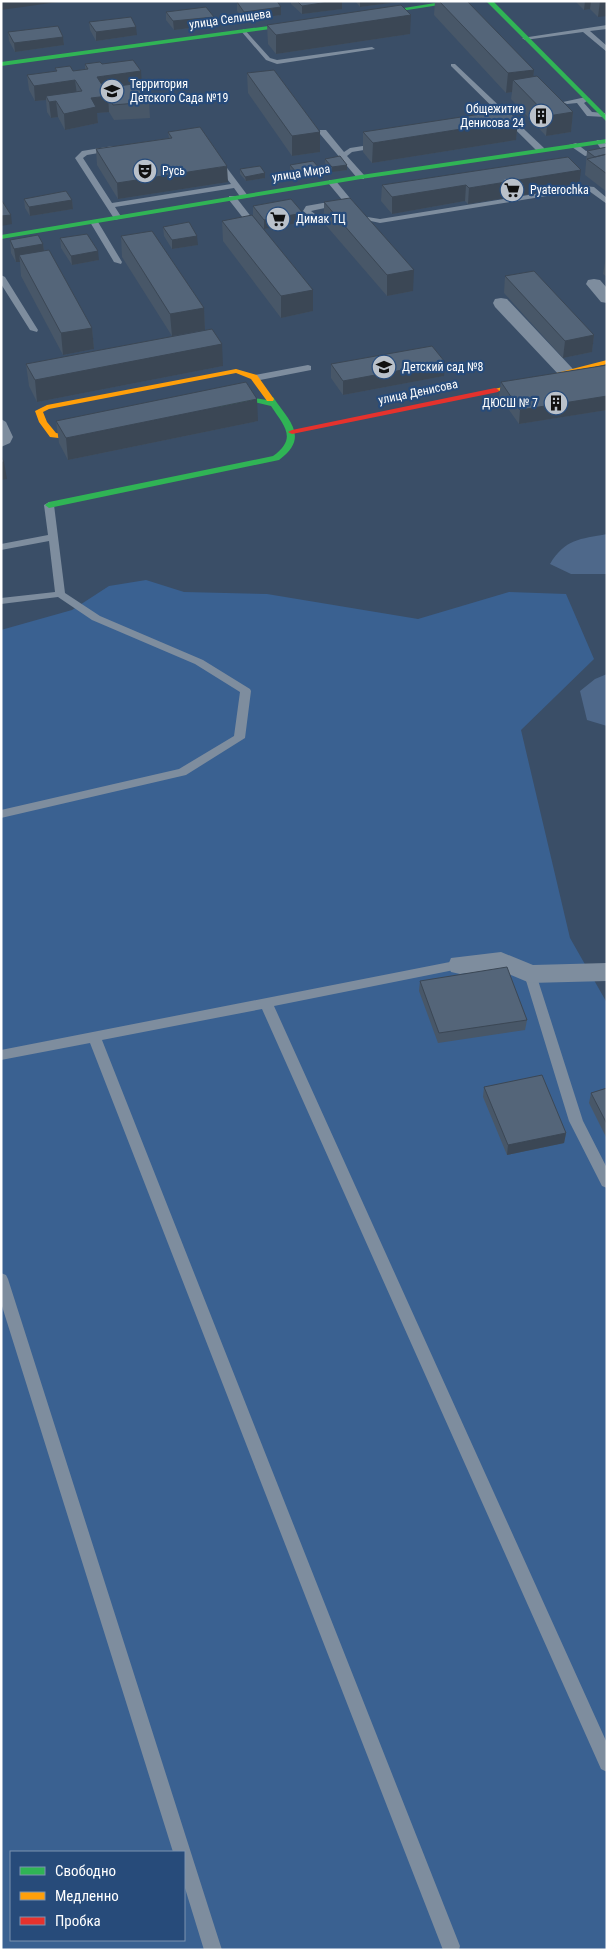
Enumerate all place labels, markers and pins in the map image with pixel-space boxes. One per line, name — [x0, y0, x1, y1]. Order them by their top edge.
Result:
place label: Территория Детского Сада №19 — [130, 77, 228, 105]
school or university icon: Территория Детского Сада №19 — [99, 78, 125, 104]
place label: Общежитие Денисова 24 — [460, 102, 524, 130]
building icon: Общежитие Денисова 24 — [528, 103, 554, 129]
theatre icon: Русь — [132, 158, 158, 184]
place label: Русь — [162, 164, 185, 178]
supermarket icon: Pyaterochka — [499, 177, 525, 203]
place label: Pyaterochka — [530, 183, 589, 197]
supermarket icon: Димак ТЦ — [265, 206, 291, 232]
place label: Димак ТЦ — [296, 212, 346, 226]
school or university icon: Детский сад №8 — [371, 354, 397, 380]
place label: Детский сад №8 — [402, 360, 484, 374]
building icon: ДЮСШ № 7 — [543, 390, 569, 416]
place label: ДЮСШ № 7 — [482, 396, 538, 410]

